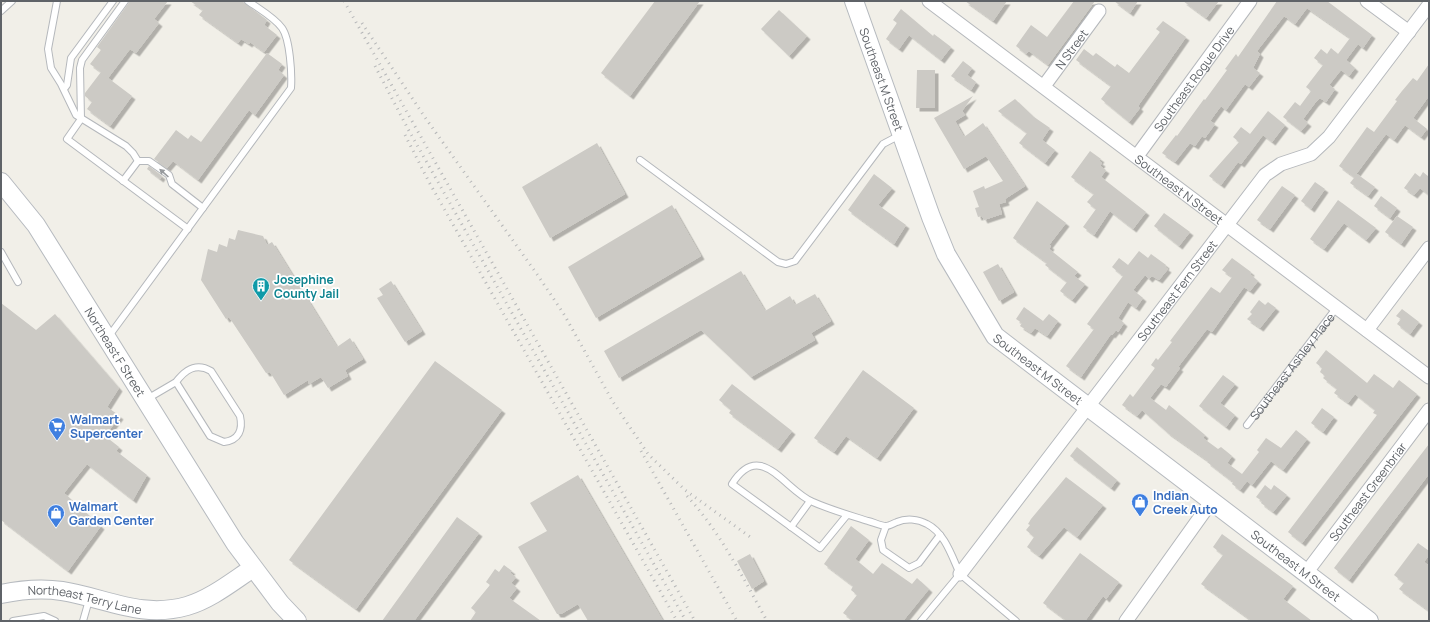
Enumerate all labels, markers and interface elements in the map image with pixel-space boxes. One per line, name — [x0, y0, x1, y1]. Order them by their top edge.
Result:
street label: Southeast Rogue Drive — [1149, 22, 1238, 135]
street label: Southeast M Street — [856, 25, 908, 133]
street label: N Street — [1051, 25, 1092, 72]
street label: Southeast N Street — [1131, 150, 1227, 228]
one-way arrow — [159, 168, 169, 178]
street label: Southeast Fern Street — [1133, 236, 1221, 344]
place label: Josephine County Jail — [274, 271, 339, 302]
building icon: Josephine County Jail — [251, 276, 271, 301]
street label: Northeast F Street — [81, 304, 150, 400]
street label: Southeast Ashley Place — [1246, 309, 1338, 423]
street label: Southeast M Street — [990, 329, 1087, 409]
place label: Walmart Supercenter — [70, 411, 143, 442]
supermarket icon: Walmart Supercenter — [47, 416, 67, 441]
street label: Southeast Greenbriar — [1325, 438, 1411, 544]
place label: Indian Creek Auto — [1153, 487, 1218, 518]
shop icon: Indian Creek Auto — [1130, 492, 1150, 517]
place label: Walmart Garden Center — [69, 498, 154, 529]
shop icon: Walmart Garden Center — [46, 503, 66, 528]
street label: Southeast M Street — [1248, 526, 1344, 605]
street label: Northeast Terry Lane — [27, 581, 143, 618]

